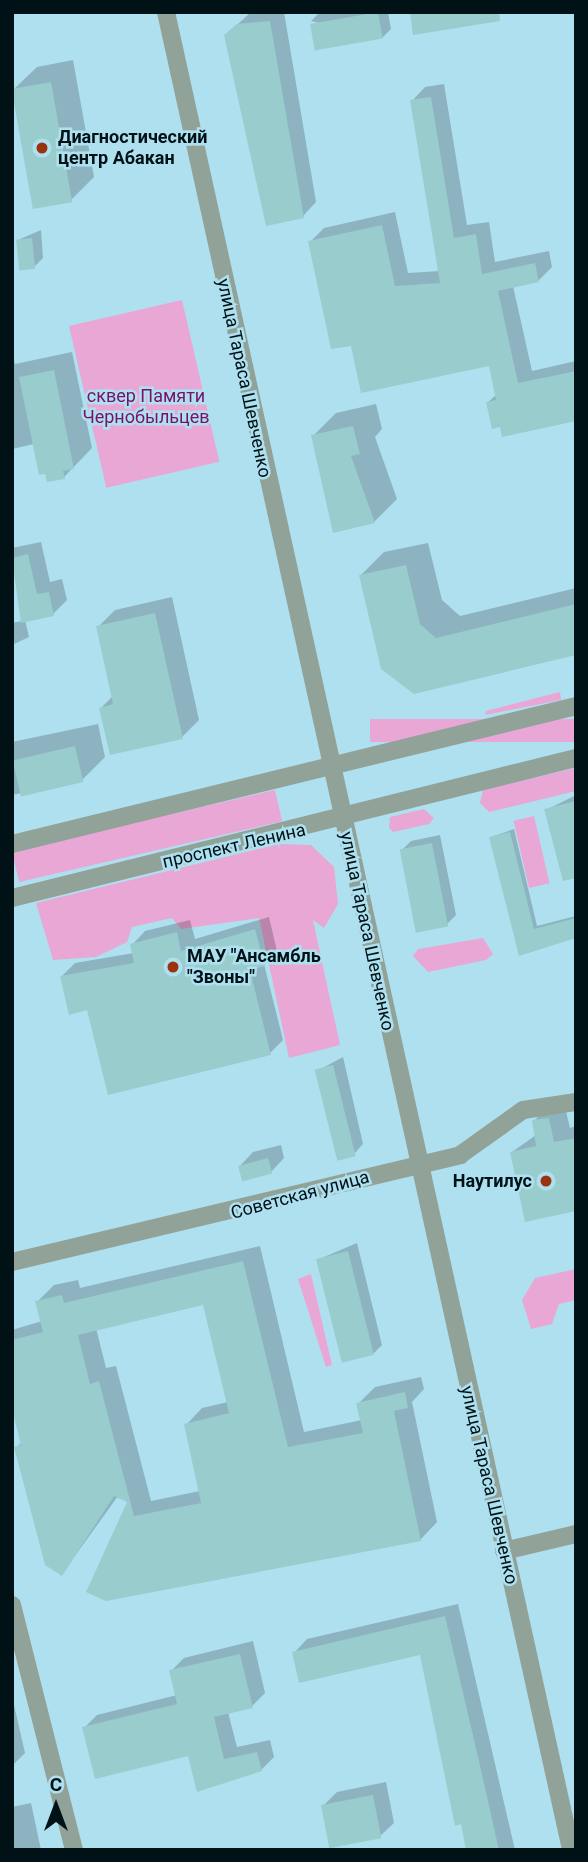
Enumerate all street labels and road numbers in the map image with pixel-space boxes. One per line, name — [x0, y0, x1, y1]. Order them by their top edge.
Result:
street label: улица Тараса Шевченко — [212, 276, 276, 480]
street label: проспект Ленина — [160, 819, 308, 873]
street label: улица Тараса Шевченко — [335, 829, 399, 1033]
street label: Советская улица — [228, 1166, 372, 1224]
street label: улица Тараса Шевченко — [456, 1384, 522, 1586]

